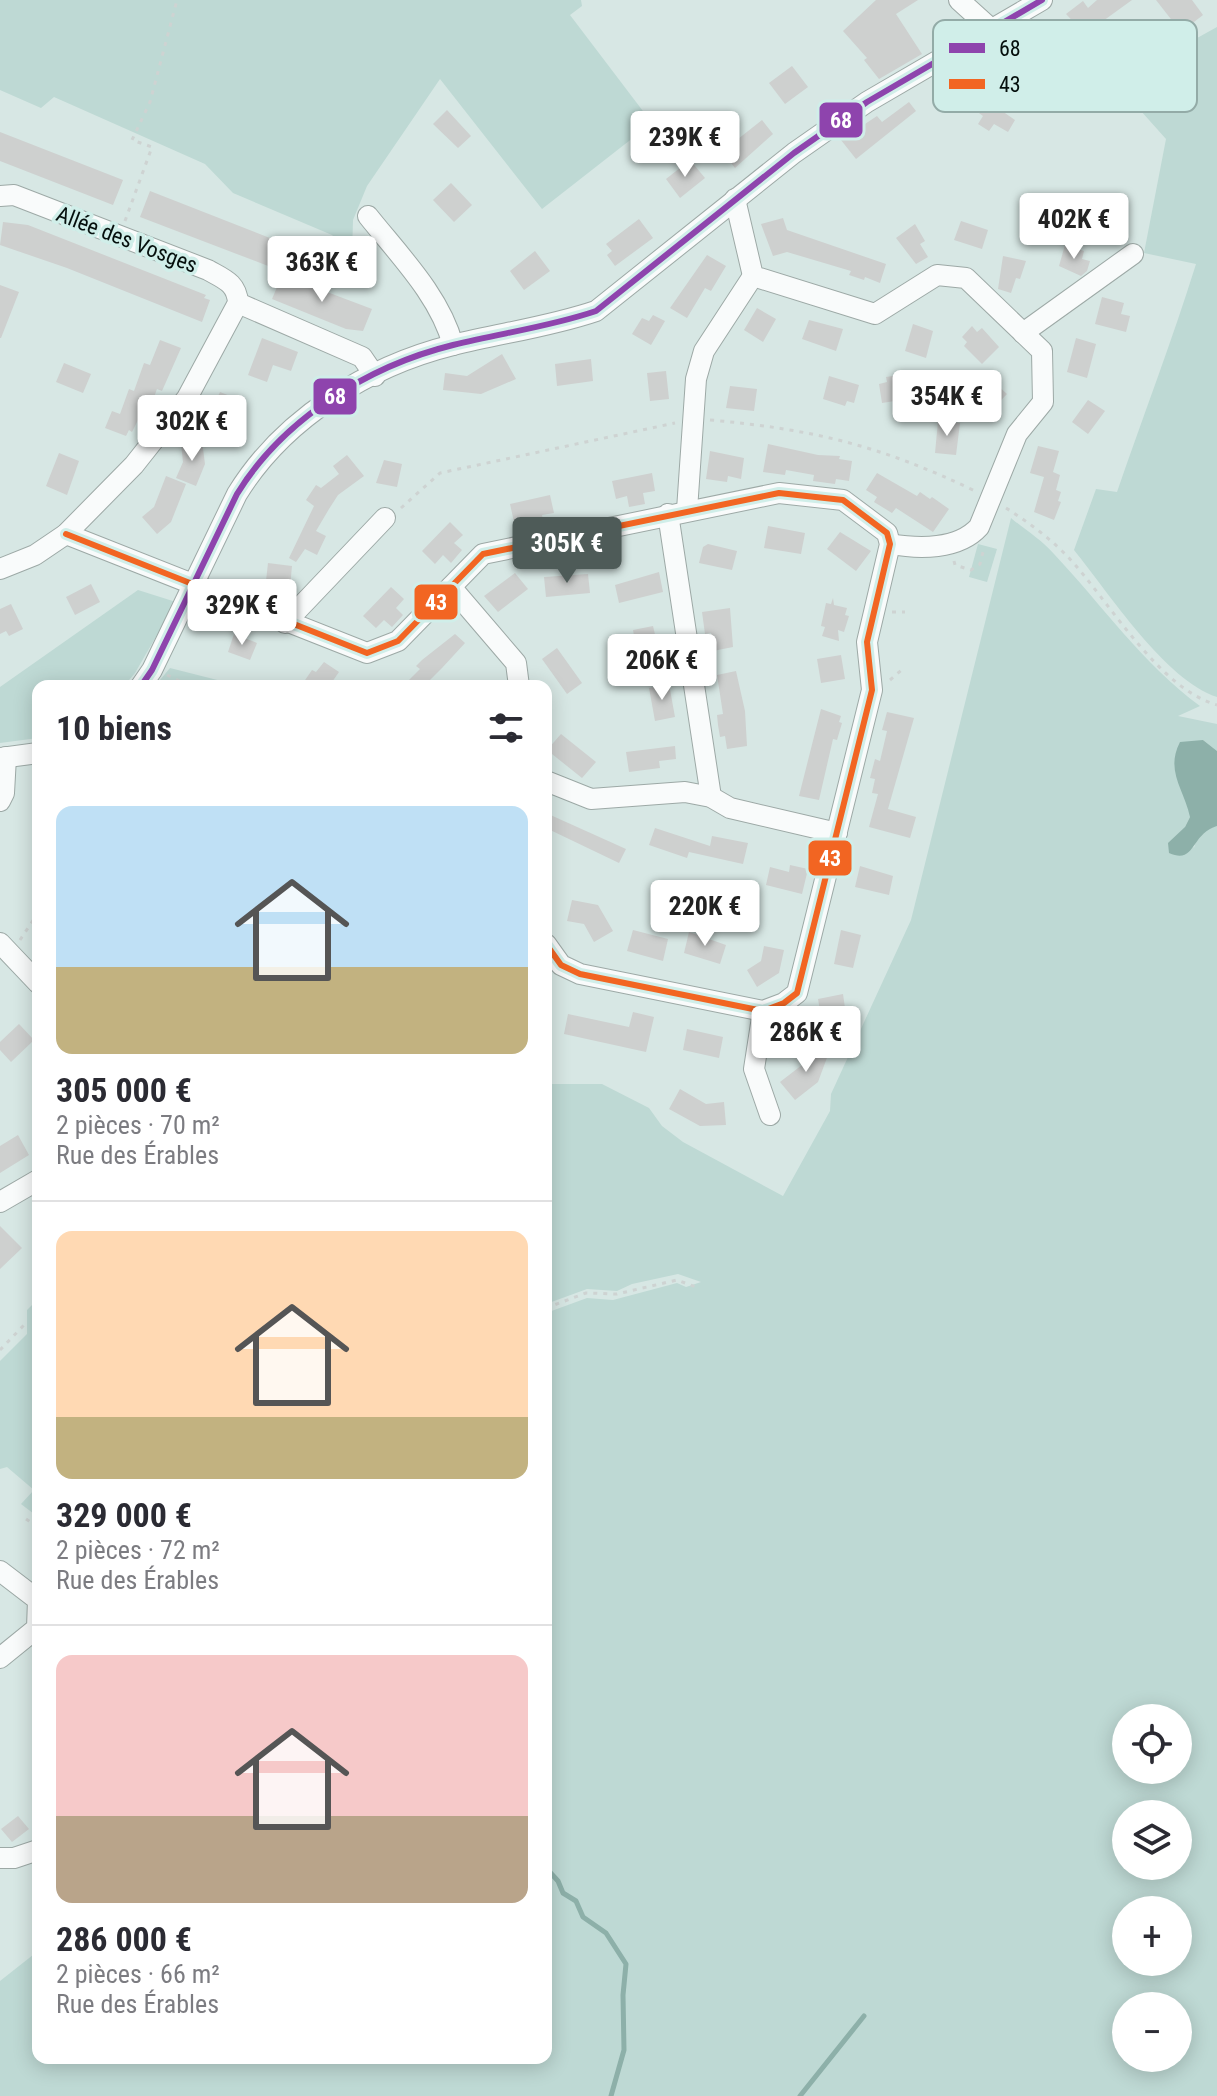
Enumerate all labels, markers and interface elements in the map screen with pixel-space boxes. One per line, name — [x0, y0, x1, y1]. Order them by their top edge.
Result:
legend — [933, 20, 1197, 112]
text: 68 — [999, 36, 1021, 61]
text: 43 — [999, 72, 1021, 97]
line badge: 68 — [818, 101, 864, 139]
text: 68 — [830, 108, 852, 133]
pin: 239K € — [620, 111, 750, 179]
text: 239K € — [649, 122, 721, 152]
pin: 402K € — [1009, 193, 1139, 261]
street label: Allée des Vosges — [53, 201, 201, 278]
text: 402K € — [1038, 204, 1110, 234]
pin: 363K € — [257, 236, 387, 304]
text: 363K € — [286, 247, 358, 277]
pin: 354K € — [882, 370, 1012, 438]
line badge: 68 — [312, 377, 358, 416]
text: 354K € — [911, 381, 983, 411]
text: 68 — [324, 384, 346, 409]
pin: 302K € — [127, 395, 257, 463]
text: 302K € — [156, 406, 228, 436]
pin: 305K € — [502, 517, 632, 585]
text: 305K € — [531, 528, 603, 558]
pin: 329K € — [177, 579, 307, 647]
line badge: 43 — [413, 583, 459, 621]
text: 329K € — [206, 590, 278, 620]
text: 43 — [425, 590, 447, 615]
pin: 206K € — [597, 634, 727, 702]
text: 206K € — [626, 645, 698, 675]
icon: filters — [484, 706, 528, 750]
text: 10 biens — [56, 708, 172, 748]
line badge: 43 — [807, 839, 853, 877]
text: 43 — [819, 846, 841, 871]
icon: home — [220, 858, 364, 1002]
pin: 220K € — [640, 880, 770, 948]
text: 220K € — [669, 891, 741, 921]
pin: 286K € — [741, 1006, 871, 1074]
text: 286K € — [770, 1017, 842, 1047]
text: 305 000 € — [56, 1070, 192, 1110]
text: 2 pièces · 70 m² — [56, 1110, 220, 1140]
text: Rue des Érables — [56, 1140, 219, 1170]
icon: home — [220, 1283, 364, 1427]
text: 329 000 € — [56, 1495, 192, 1535]
text: 2 pièces · 72 m² — [56, 1535, 220, 1565]
text: Rue des Érables — [56, 1565, 219, 1595]
map controls — [1112, 1704, 1192, 2072]
button: locate — [1112, 1704, 1192, 1784]
icon: home — [220, 1707, 364, 1851]
button: layers — [1112, 1800, 1192, 1880]
button: + — [1112, 1896, 1192, 1976]
text: 286 000 € — [56, 1919, 192, 1959]
text: 2 pièces · 66 m² — [56, 1959, 220, 1989]
text: Rue des Érables — [56, 1989, 219, 2019]
button: − — [1112, 1992, 1192, 2072]

